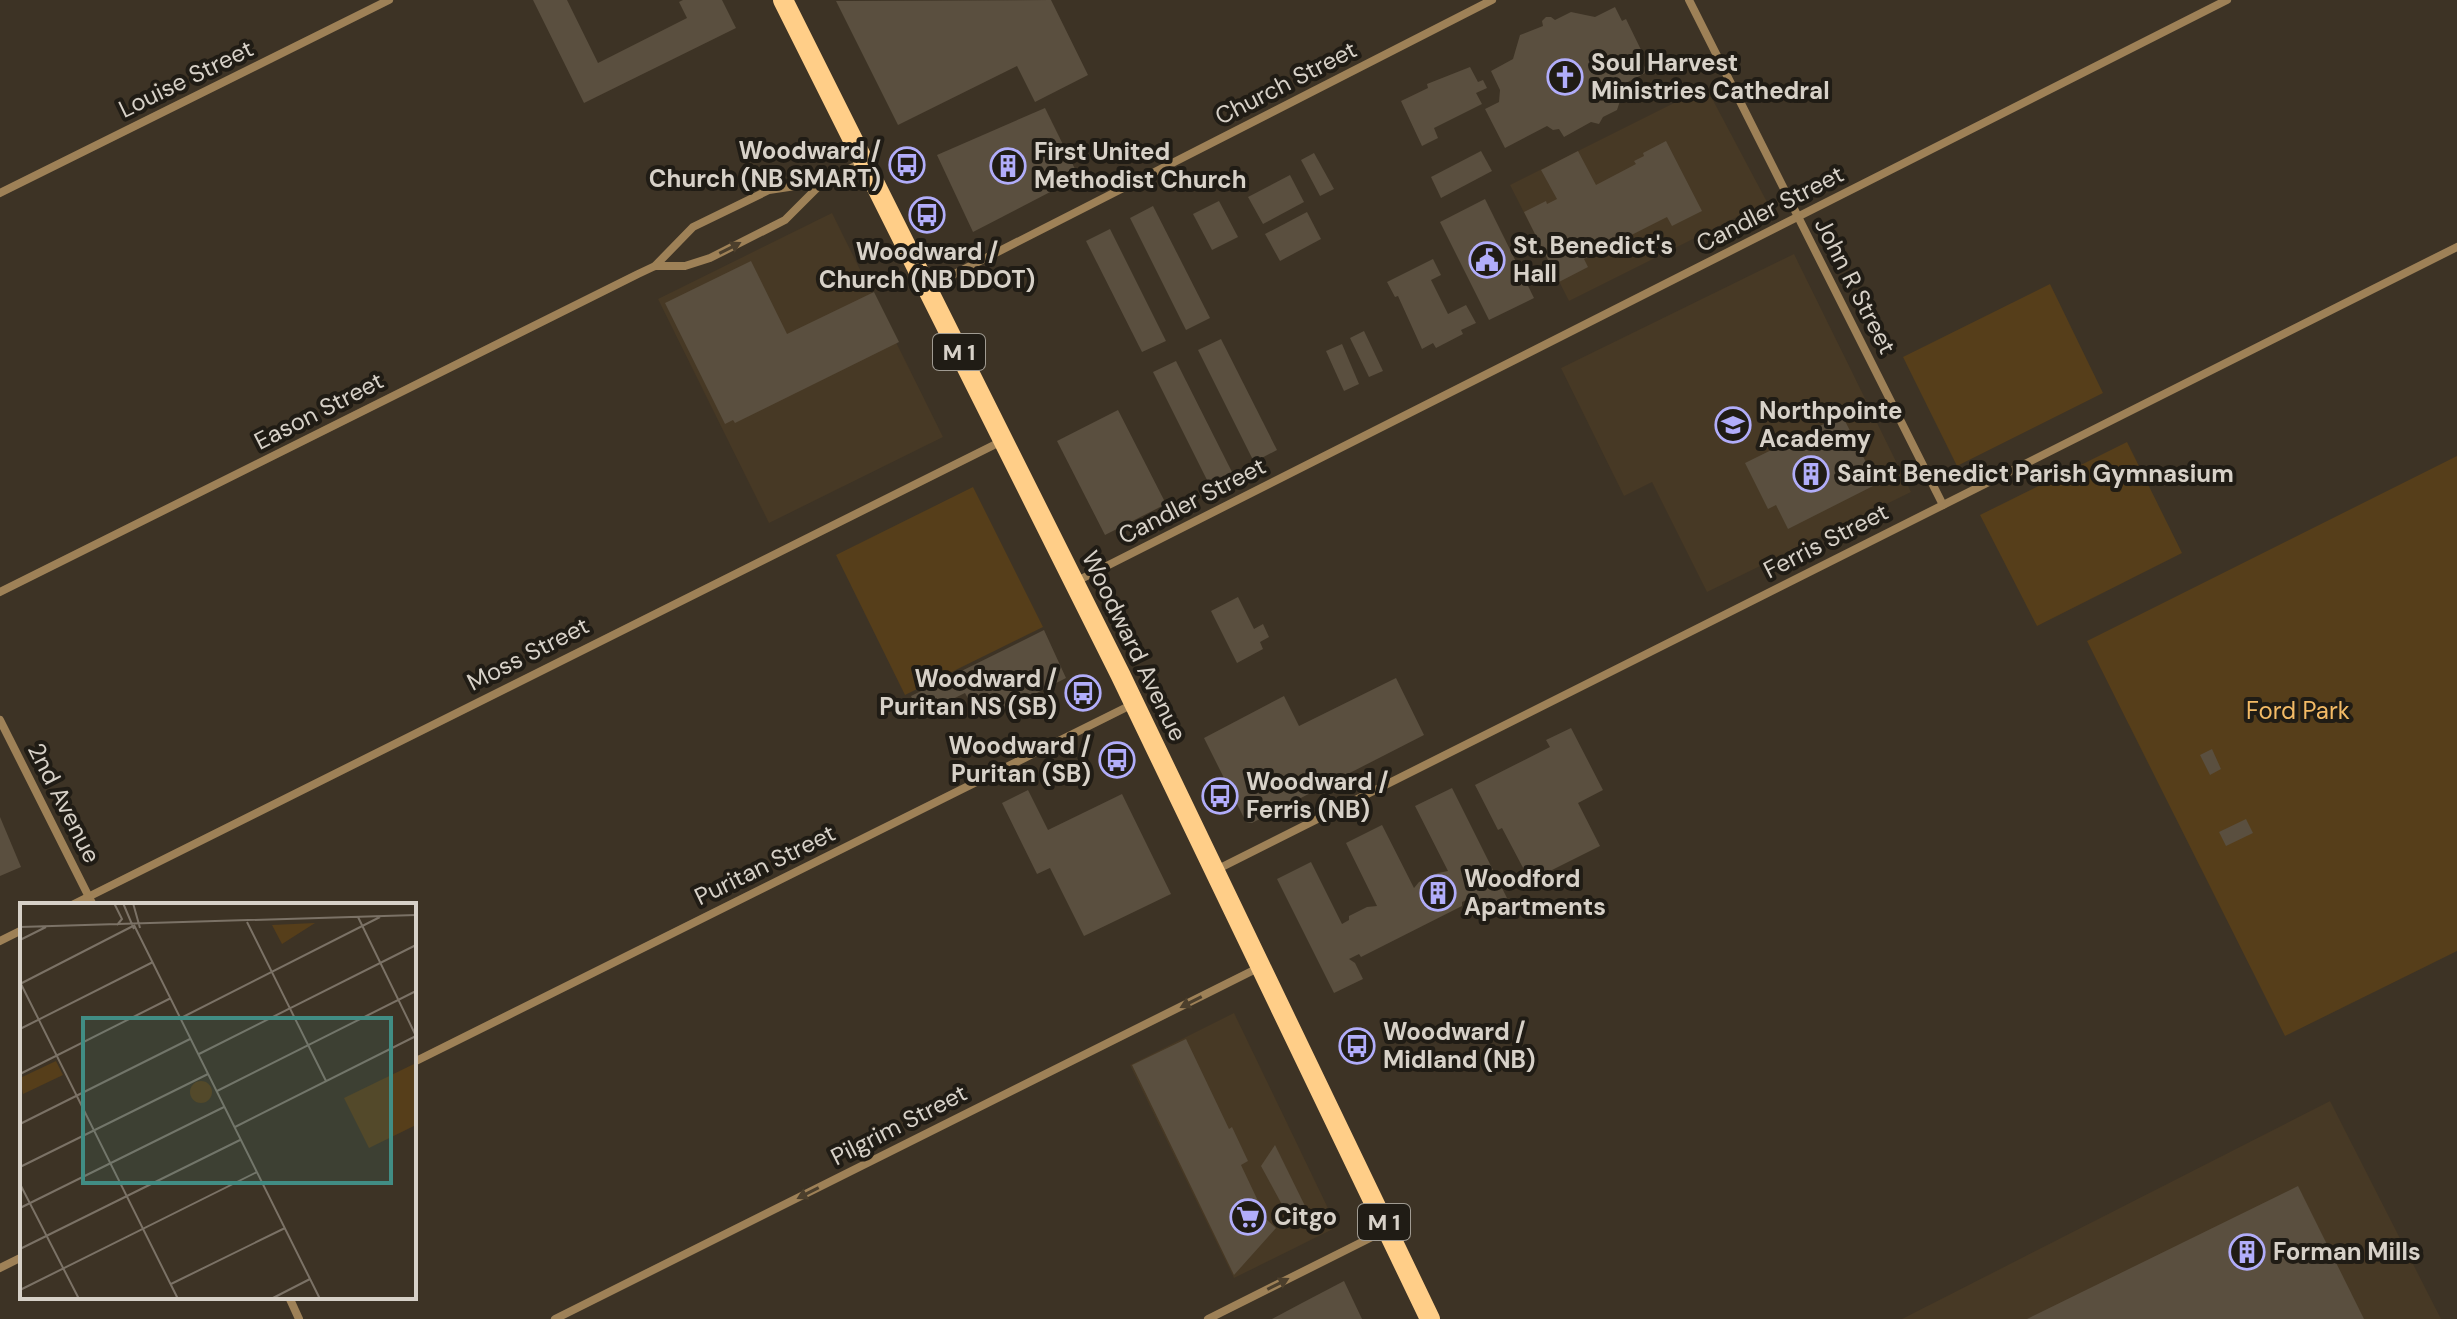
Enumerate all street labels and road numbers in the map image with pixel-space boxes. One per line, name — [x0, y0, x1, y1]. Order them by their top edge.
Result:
street label: Louise Street — [113, 33, 258, 124]
street label: Church Street — [1210, 34, 1362, 132]
street label: Candler Street — [1691, 158, 1849, 259]
street label: John R Street — [1808, 212, 1903, 359]
road number: M 1 — [933, 334, 985, 370]
street label: Eason Street — [249, 365, 389, 456]
street label: Candler Street — [1113, 450, 1271, 551]
street label: Ferris Street — [1758, 496, 1893, 585]
street label: Woodward Avenue — [1075, 546, 1194, 746]
street label: Moss Street — [462, 610, 594, 698]
street label: 2nd Avenue — [21, 738, 108, 868]
street label: Puritan Street — [689, 817, 840, 912]
street label: Pilgrim Street — [825, 1077, 972, 1172]
road number: M 1 — [1358, 1204, 1410, 1240]

